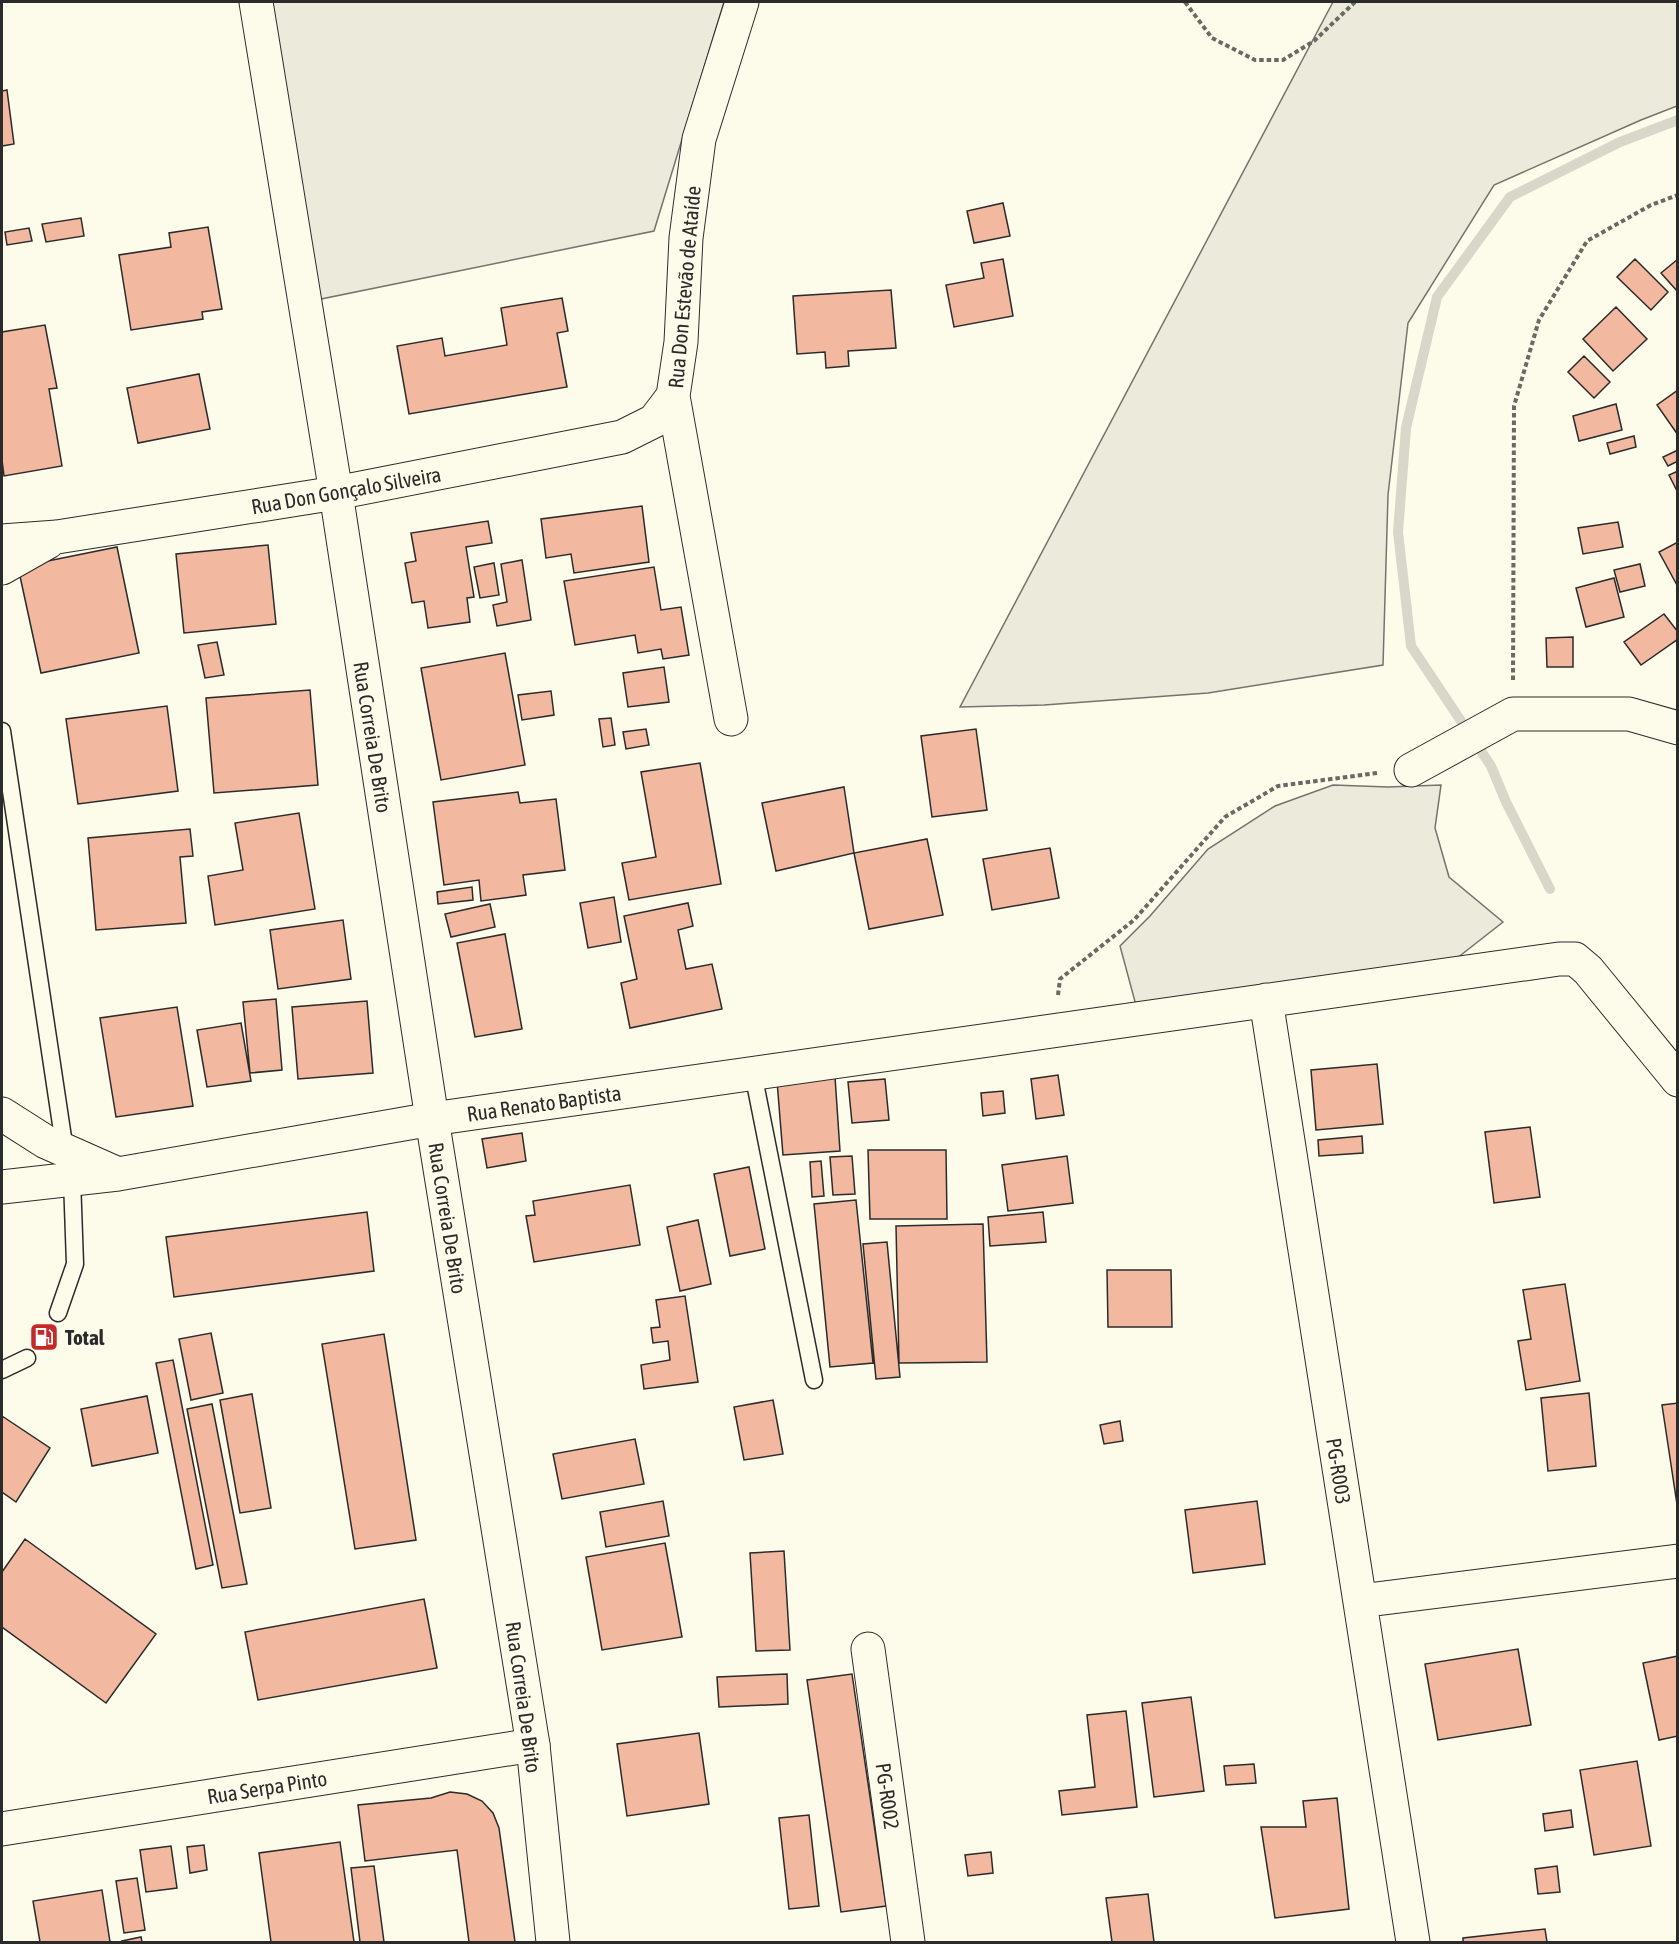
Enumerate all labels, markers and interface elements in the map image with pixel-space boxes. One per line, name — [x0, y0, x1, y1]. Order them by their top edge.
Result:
street label: Rua Don Estevão de Ataíde — [663, 185, 705, 389]
street label: Rua Don Gonçalo Silveira — [249, 461, 443, 519]
street label: Rua Correia De Brito — [349, 660, 397, 814]
street label: Rua Renato Baptista — [465, 1080, 623, 1126]
street label: Rua Correia De Brito — [424, 1141, 472, 1295]
fuel station icon: Total — [28, 1321, 60, 1353]
place label: Total — [65, 1325, 105, 1349]
street label: PG-R003 — [1322, 1436, 1356, 1506]
street label: Rua Correia De Brito — [501, 1620, 547, 1774]
street label: PG-R002 — [871, 1761, 905, 1831]
street label: Rua Serpa Pinto — [205, 1766, 329, 1808]

